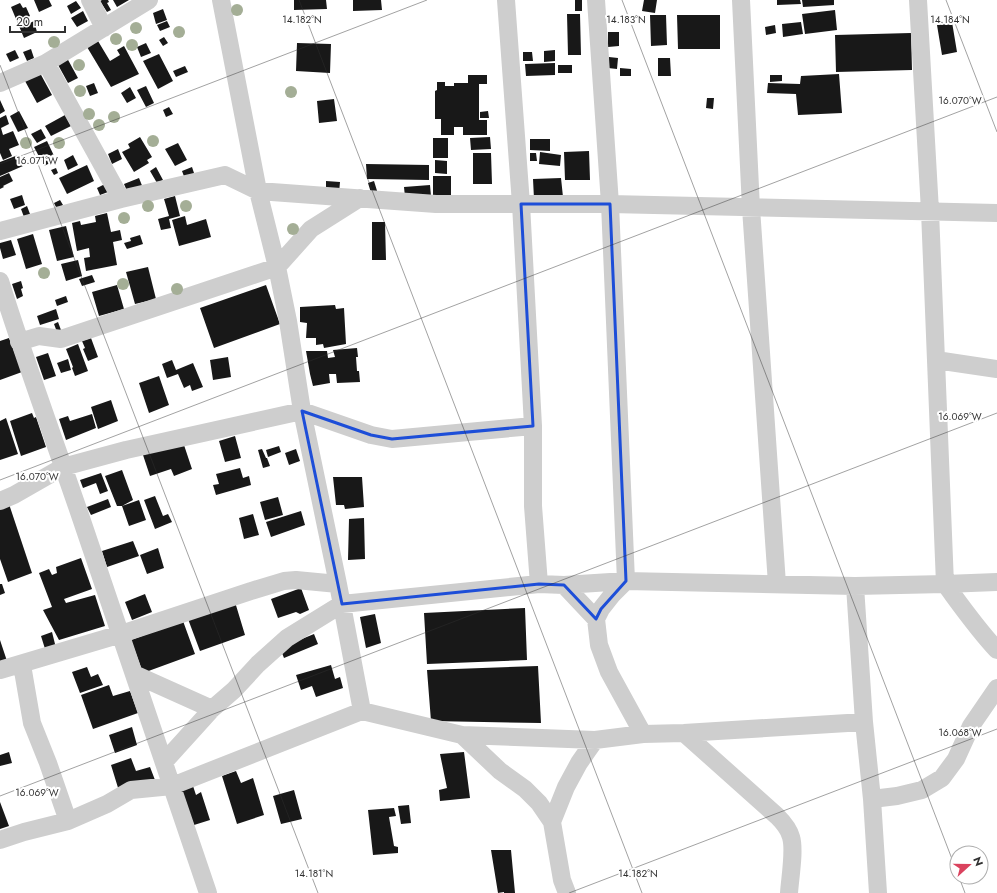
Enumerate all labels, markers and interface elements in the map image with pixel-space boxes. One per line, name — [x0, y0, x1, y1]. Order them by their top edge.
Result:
scale bar — [10, 8, 65, 34]
text: 14.182°N — [282, 12, 322, 27]
text: 14.183°N — [606, 12, 646, 27]
text: 14.184°N — [930, 12, 970, 27]
text: 20 m — [16, 13, 43, 31]
text: 16.070°W — [938, 93, 982, 108]
text: 16.071°W — [16, 153, 58, 168]
text: 16.069°W — [938, 409, 982, 424]
text: 16.070°W — [15, 469, 59, 484]
text: 16.068°W — [938, 725, 982, 740]
text: 16.069°W — [15, 785, 59, 800]
north arrow — [949, 845, 989, 885]
text: N — [969, 854, 987, 868]
text: 14.181°N — [295, 866, 333, 881]
text: 14.182°N — [618, 866, 658, 881]

